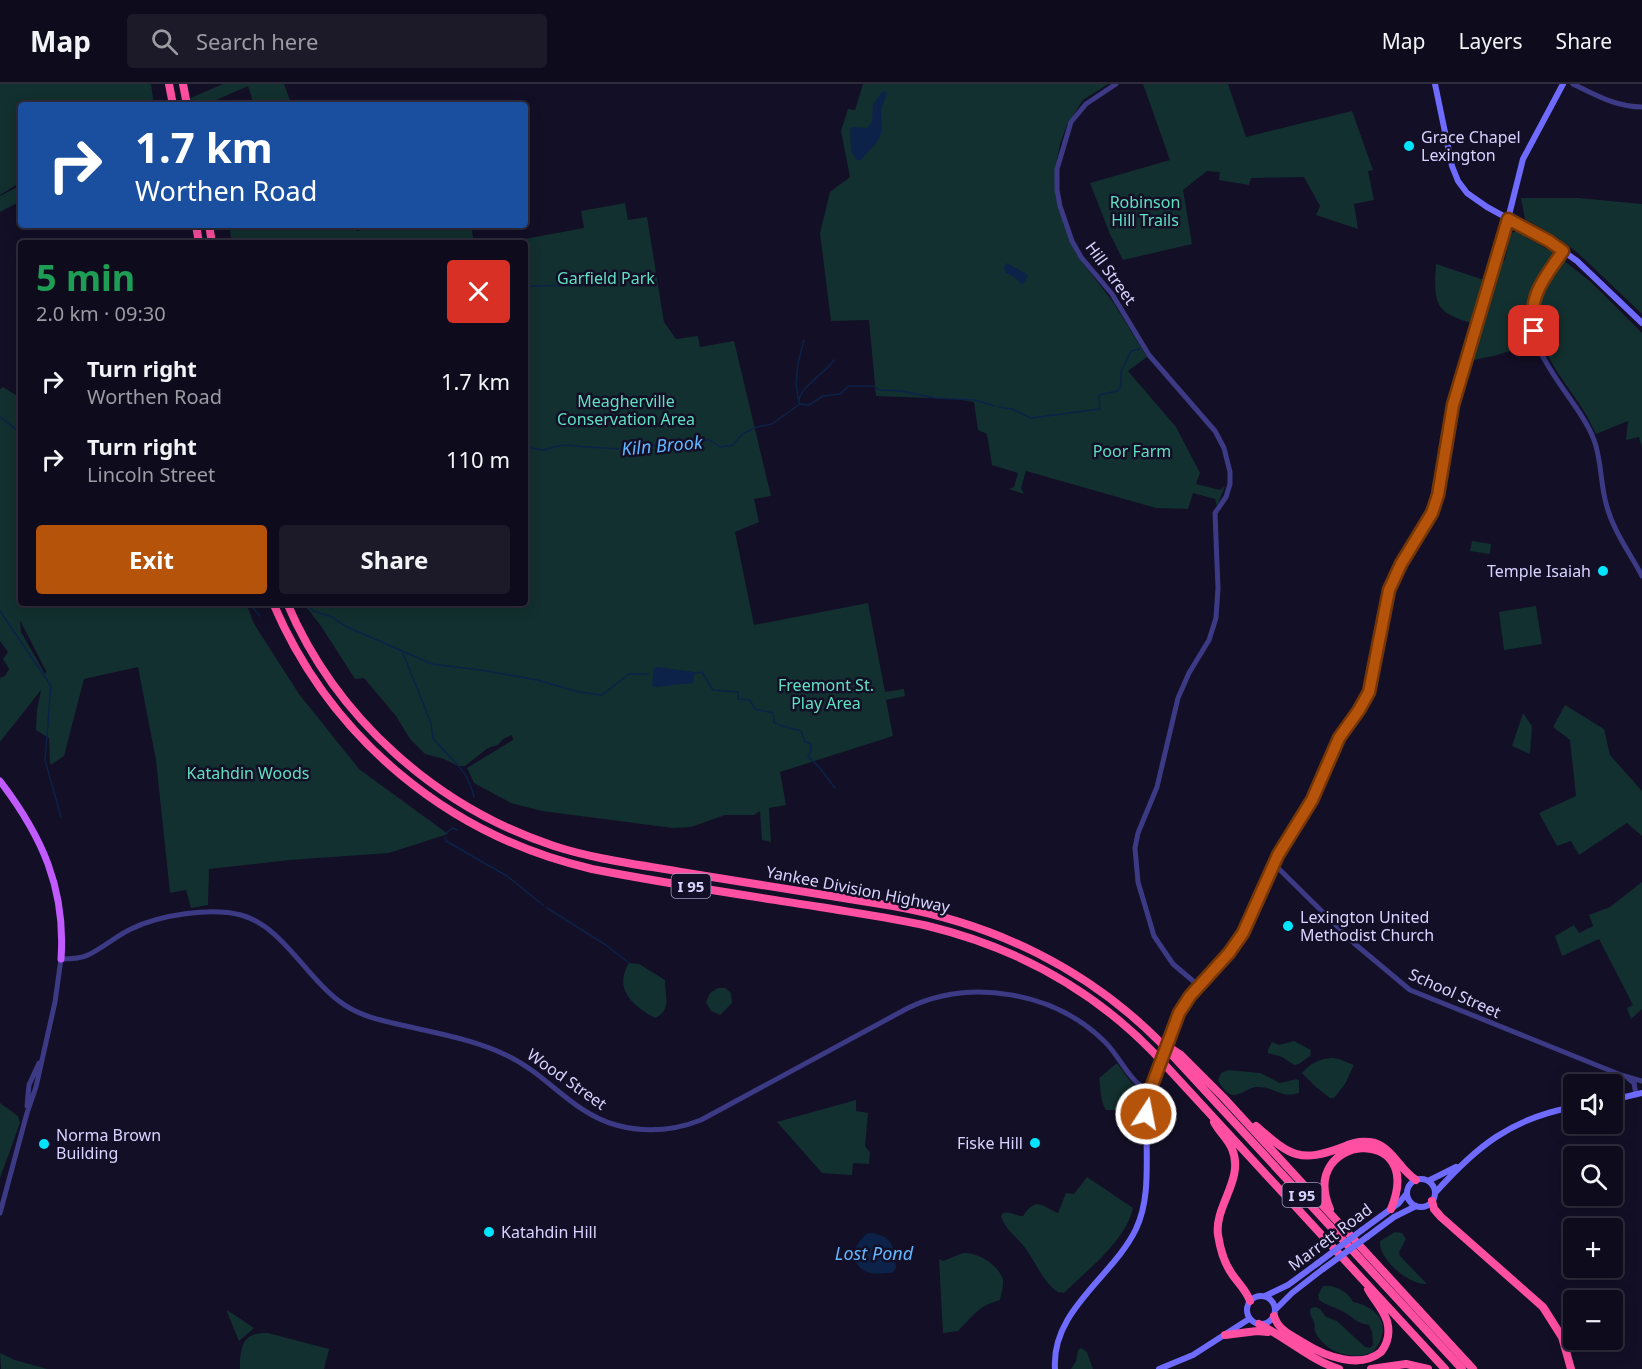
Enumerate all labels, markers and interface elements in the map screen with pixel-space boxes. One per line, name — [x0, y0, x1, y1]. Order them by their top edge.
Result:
search box — [127, 14, 547, 68]
text: Map — [30, 22, 91, 60]
icon: search — [148, 25, 181, 58]
text: Search here — [196, 26, 318, 56]
text: Map — [1382, 27, 1426, 55]
text: Layers — [1459, 27, 1523, 55]
text: Share — [1556, 27, 1612, 55]
text: 1.7 km — [135, 118, 273, 175]
icon: right — [36, 126, 114, 204]
place label: Grace Chapel Lexington — [1421, 126, 1521, 166]
marker: Grace Chapel Lexington — [1402, 139, 1416, 153]
text: Worthen Road — [135, 172, 317, 209]
park label: Robinson Hill Trails — [1110, 191, 1180, 231]
street label: Hill Street — [1081, 237, 1142, 309]
text: 5 min — [36, 253, 135, 302]
button: close — [447, 260, 510, 323]
park label: Garfield Park — [557, 267, 655, 289]
text: 2.0 km · 09:30 — [36, 300, 166, 327]
pin — [1508, 305, 1559, 356]
icon: arrive — [1517, 314, 1550, 347]
text: Turn right — [87, 353, 197, 383]
icon: right — [36, 365, 69, 398]
text: 1.7 km — [441, 366, 510, 396]
text: Worthen Road — [87, 383, 222, 410]
park label: Meagherville Conservation Area — [557, 390, 695, 430]
water label: Kiln Brook — [620, 429, 705, 460]
text: Turn right — [87, 431, 197, 461]
park label: Poor Farm — [1093, 440, 1171, 462]
icon: right — [36, 443, 69, 476]
text: 110 m — [446, 444, 510, 474]
text: Lincoln Street — [87, 461, 215, 488]
button: Exit — [36, 525, 267, 594]
button: Share — [279, 525, 510, 594]
place label: Temple Isaiah — [1487, 560, 1591, 582]
marker: Temple Isaiah — [1596, 564, 1610, 578]
park label: Freemont St. Play Area — [778, 674, 874, 714]
park label: Katahdin Woods — [187, 762, 309, 784]
street label: Yankee Division Highway — [764, 860, 953, 918]
road number: I 95 — [672, 874, 710, 898]
place label: Lexington United Methodist Church — [1300, 906, 1434, 946]
marker: Lexington United Methodist Church — [1281, 919, 1295, 933]
street label: School Street — [1405, 963, 1505, 1023]
street label: Wood Street — [523, 1043, 611, 1115]
map controls — [1563, 1074, 1623, 1350]
button: sound — [1563, 1074, 1623, 1134]
position arrow — [1114, 1082, 1178, 1146]
place label: Norma Brown Building — [56, 1124, 161, 1164]
place label: Fiske Hill — [957, 1132, 1023, 1154]
marker: Fiske Hill — [1028, 1136, 1042, 1150]
marker: Norma Brown Building — [37, 1137, 51, 1151]
button: search — [1563, 1146, 1623, 1206]
road number: I 95 — [1282, 1183, 1322, 1207]
street label: Marrett Road — [1284, 1198, 1376, 1276]
button: + — [1563, 1218, 1623, 1278]
place label: Katahdin Hill — [501, 1221, 597, 1243]
marker: Katahdin Hill — [482, 1225, 496, 1239]
water label: Lost Pond — [835, 1241, 914, 1265]
button: − — [1563, 1290, 1623, 1350]

